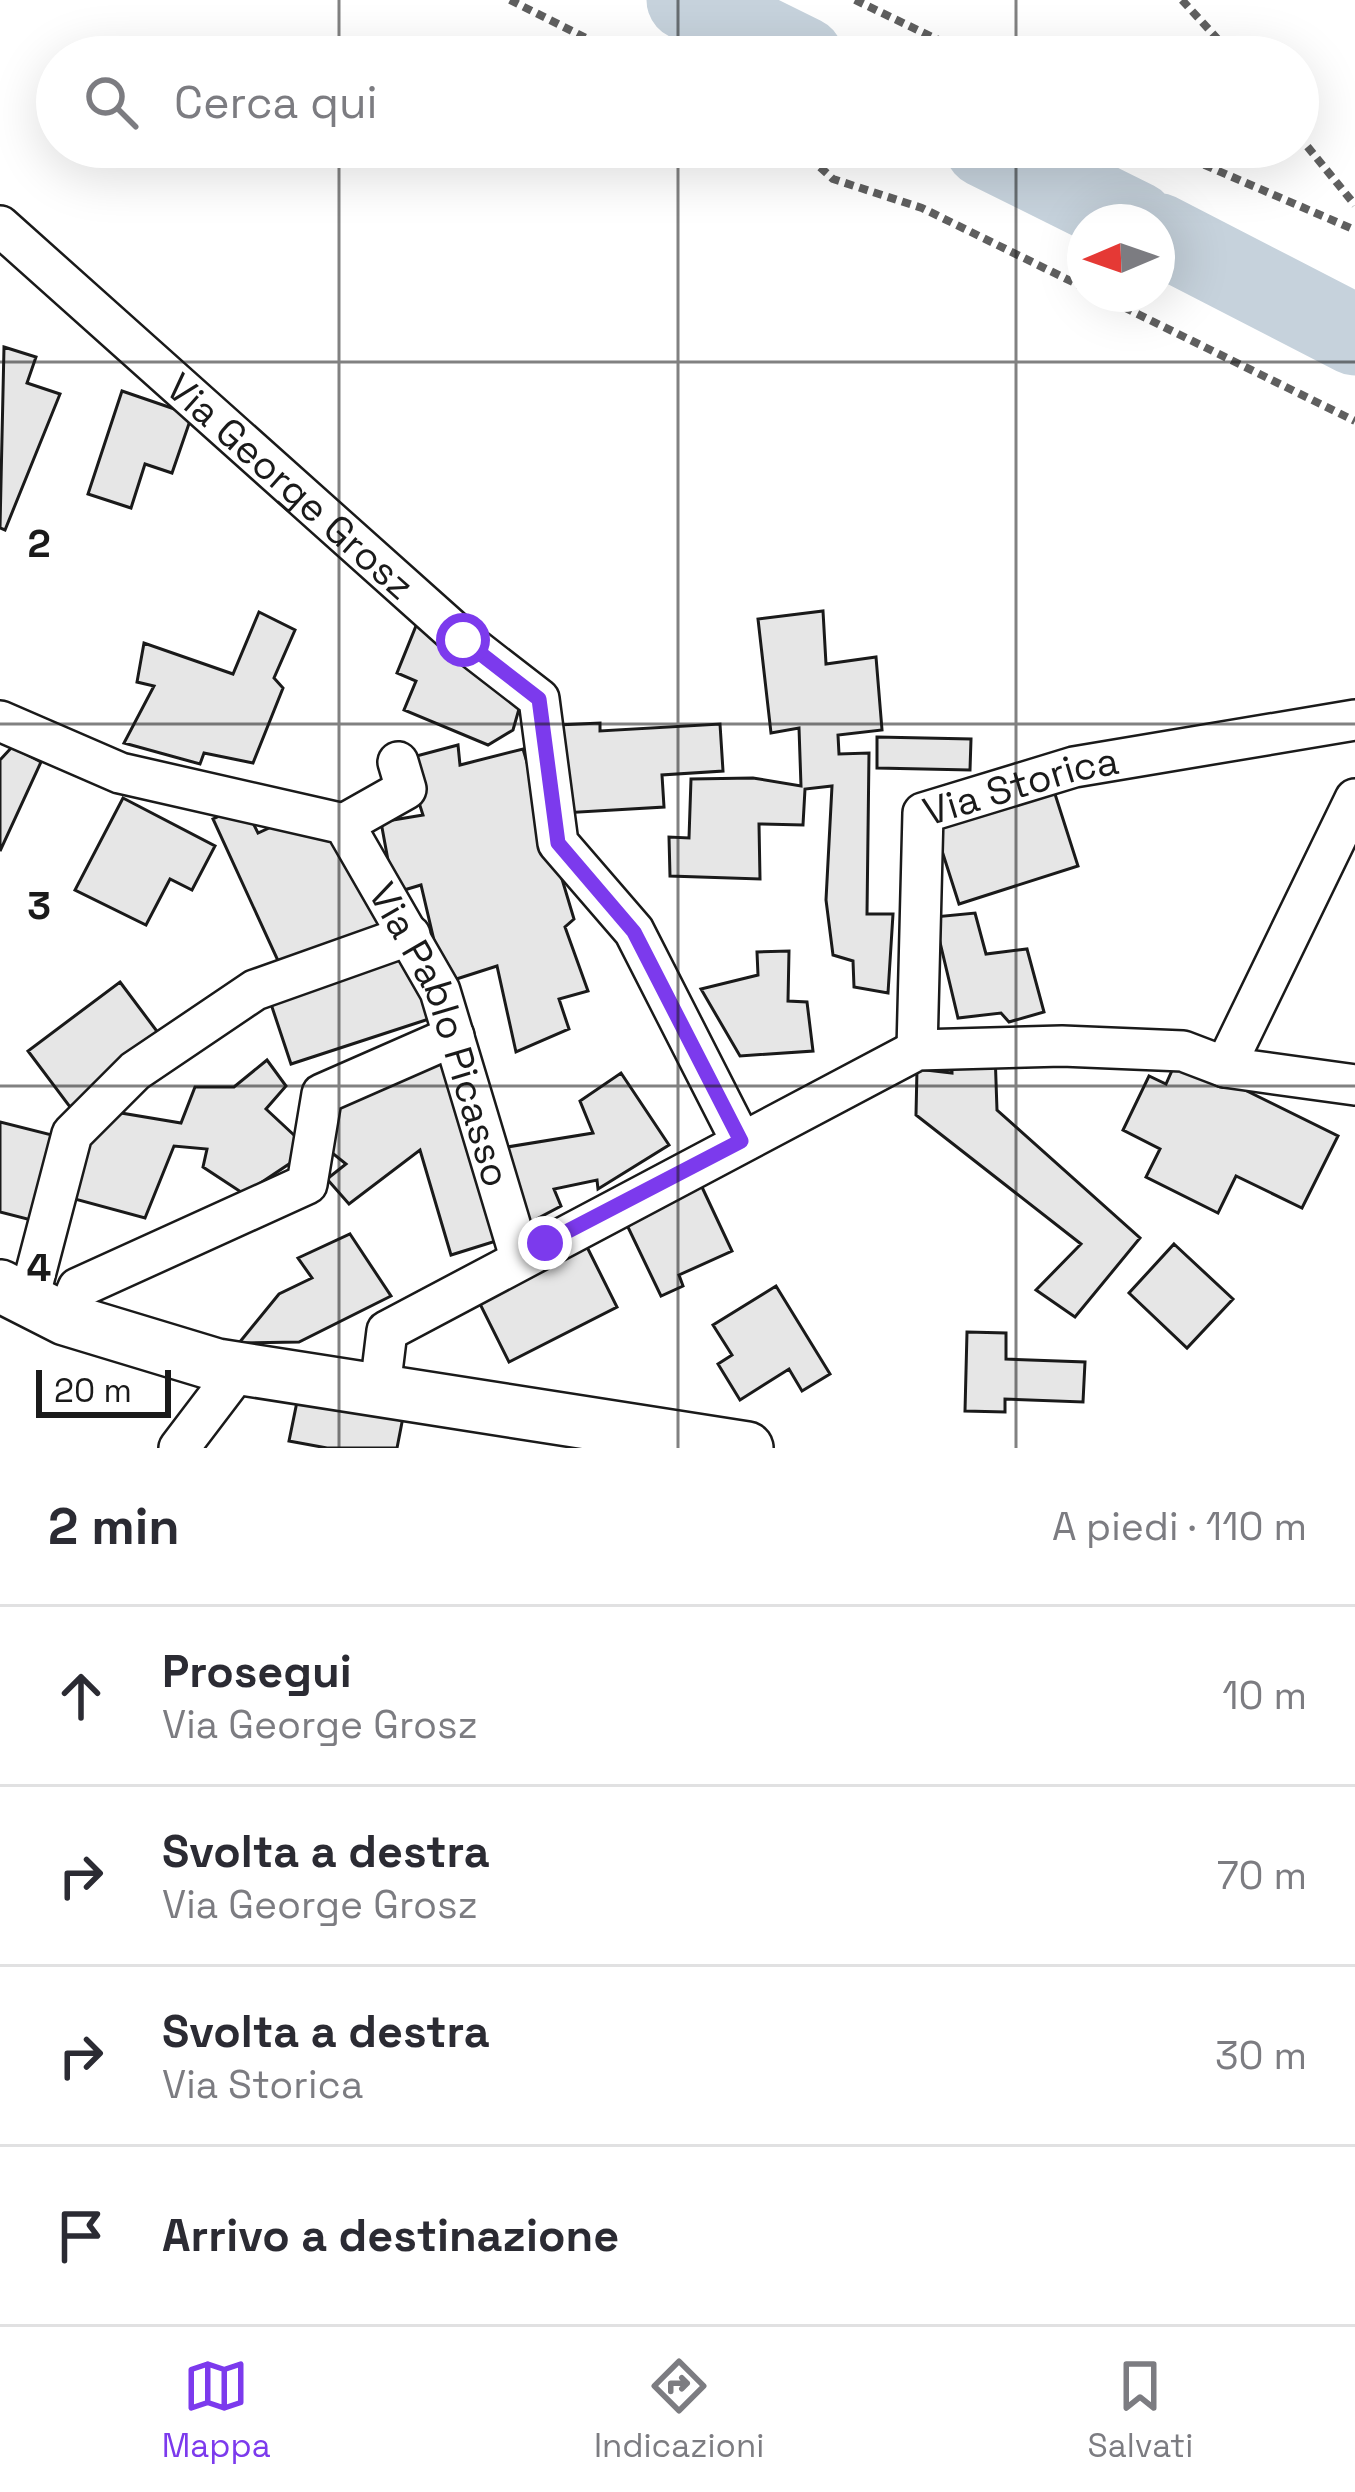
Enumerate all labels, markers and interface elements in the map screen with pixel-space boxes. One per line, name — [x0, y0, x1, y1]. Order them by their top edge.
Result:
search box — [36, 36, 1319, 168]
icon: search — [78, 69, 144, 135]
text: Cerca qui — [174, 74, 378, 131]
north arrow — [1067, 204, 1175, 312]
street label: Via George Grosz — [156, 363, 425, 610]
text: 2 — [27, 519, 51, 568]
route start — [436, 613, 490, 667]
street label: Via Storica — [917, 736, 1122, 837]
street label: Via Pablo Picasso — [358, 874, 521, 1193]
text: 3 — [27, 881, 51, 930]
route end — [518, 1216, 572, 1270]
text: 4 — [27, 1243, 51, 1292]
scale bar — [36, 1364, 171, 1417]
text: 20 m — [54, 1370, 132, 1412]
text: 2 min — [48, 1494, 180, 1559]
text: A piedi · 110 m — [1052, 1502, 1307, 1551]
text: Prosegui — [162, 1643, 352, 1700]
icon: ahead — [48, 1663, 114, 1729]
text: 10 m — [1222, 1671, 1307, 1720]
text: Via George Grosz — [162, 1700, 478, 1749]
text: Svolta a destra — [162, 1823, 490, 1880]
icon: right — [48, 1843, 114, 1909]
text: 70 m — [1217, 1851, 1307, 1900]
text: Via George Grosz — [162, 1880, 478, 1929]
text: Svolta a destra — [162, 2003, 490, 2060]
icon: right — [48, 2023, 114, 2089]
text: 30 m — [1215, 2031, 1307, 2080]
text: Via Storica — [162, 2060, 363, 2109]
icon: arrive — [48, 2203, 114, 2269]
text: Arrivo a destinazione — [162, 2207, 619, 2264]
tab: Mappa — [162, 2353, 271, 2467]
tab: Indicazioni — [594, 2353, 764, 2467]
tab: Salvati — [1088, 2353, 1193, 2467]

